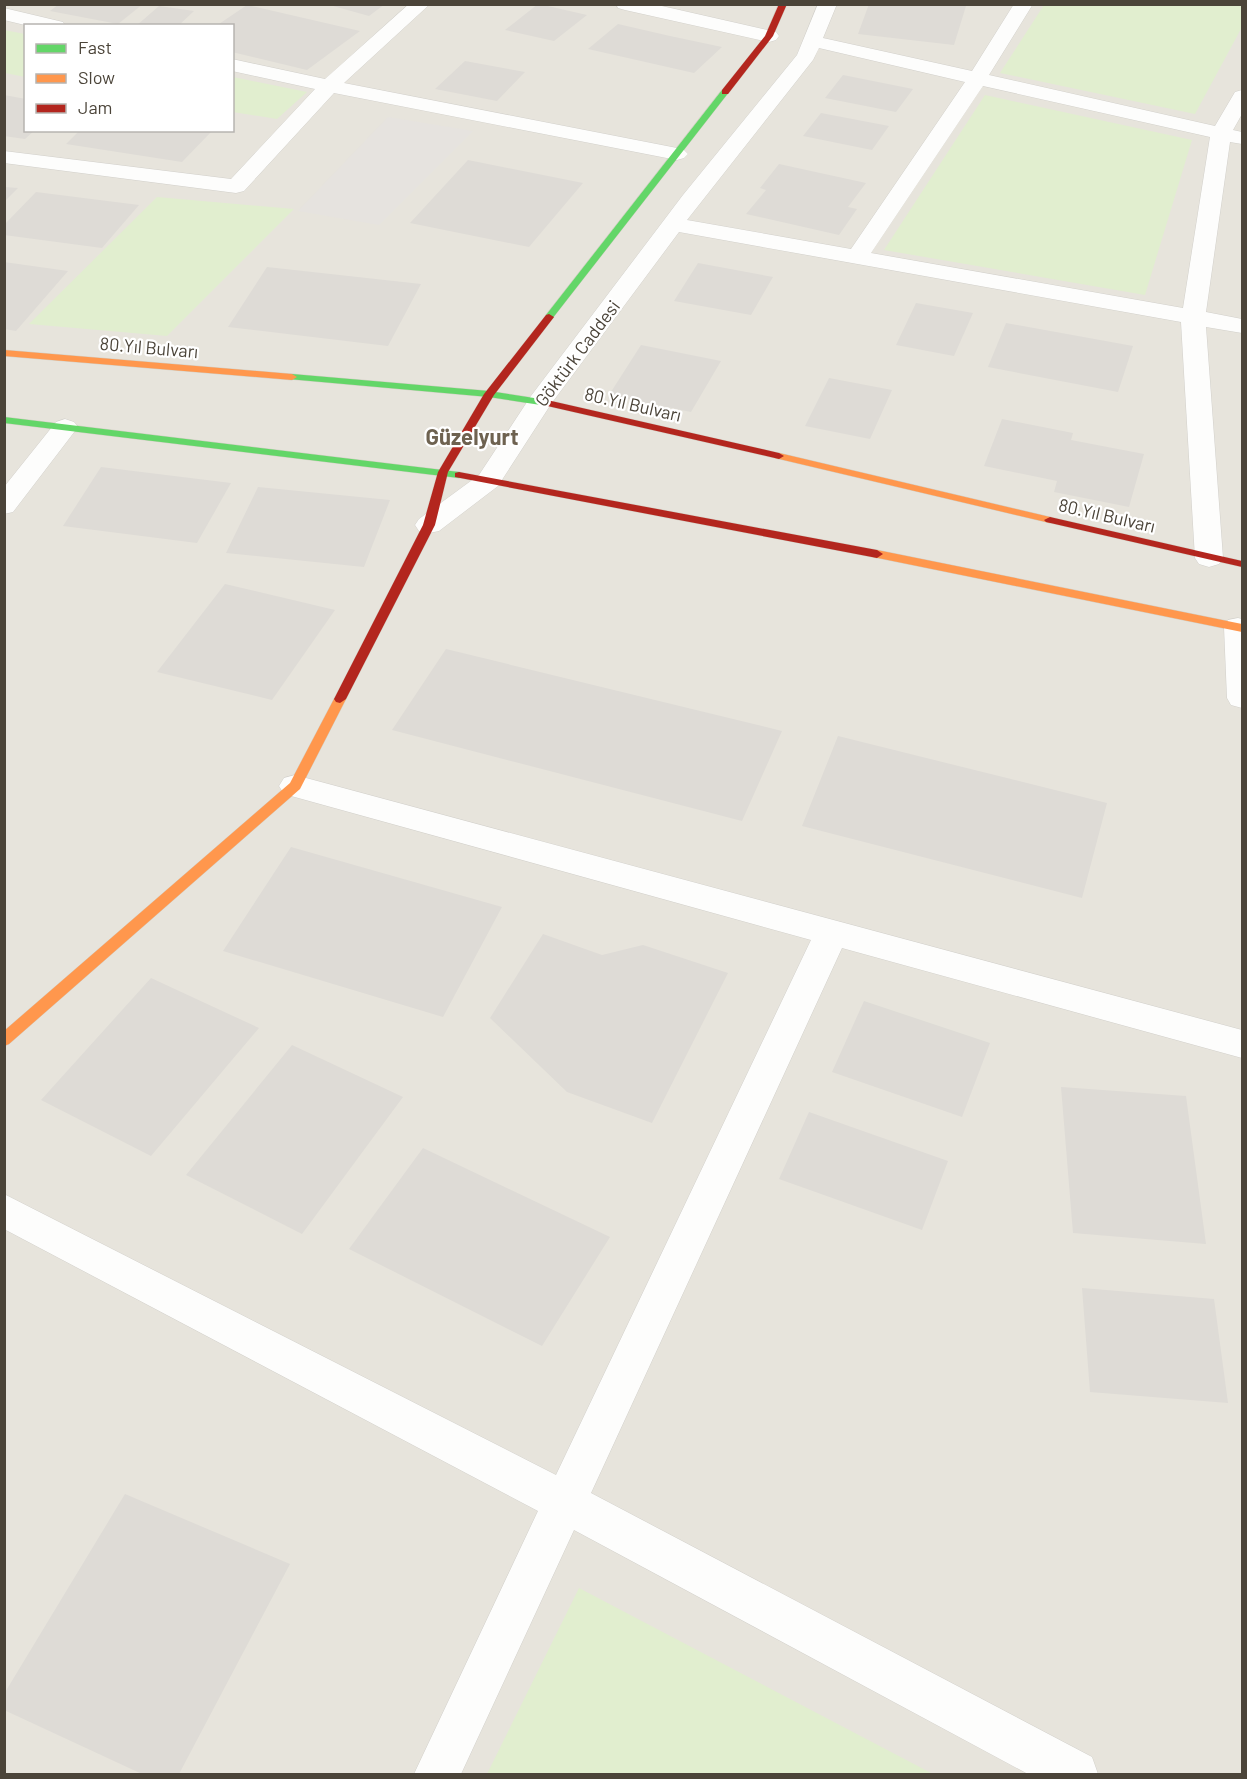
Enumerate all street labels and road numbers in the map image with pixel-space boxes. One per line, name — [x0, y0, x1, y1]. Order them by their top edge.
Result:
street label: Göktürk Caddesi — [530, 295, 624, 411]
street label: 80.Yıl Bulvarı — [99, 332, 199, 362]
street label: 80.Yıl Bulvarı — [583, 382, 683, 426]
street label: 80.Yıl Bulvarı — [1057, 493, 1157, 537]

